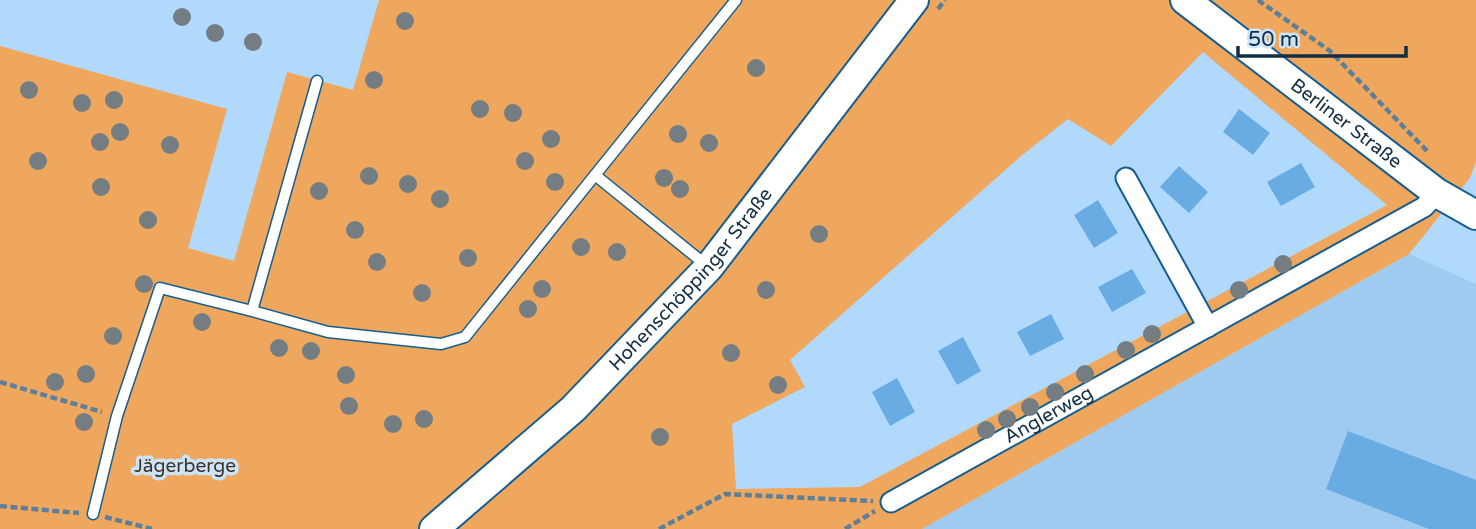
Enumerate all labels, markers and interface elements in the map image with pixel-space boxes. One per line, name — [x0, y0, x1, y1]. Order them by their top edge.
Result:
scale bar — [1238, 14, 1406, 58]
text: 50 m — [1248, 27, 1299, 52]
street label: Berliner Straße — [1286, 74, 1406, 173]
street label: Hohenschöppinger Straße — [605, 184, 777, 375]
street label: Anglerweg — [1000, 381, 1097, 448]
park label: Jägerberge — [134, 455, 236, 477]

